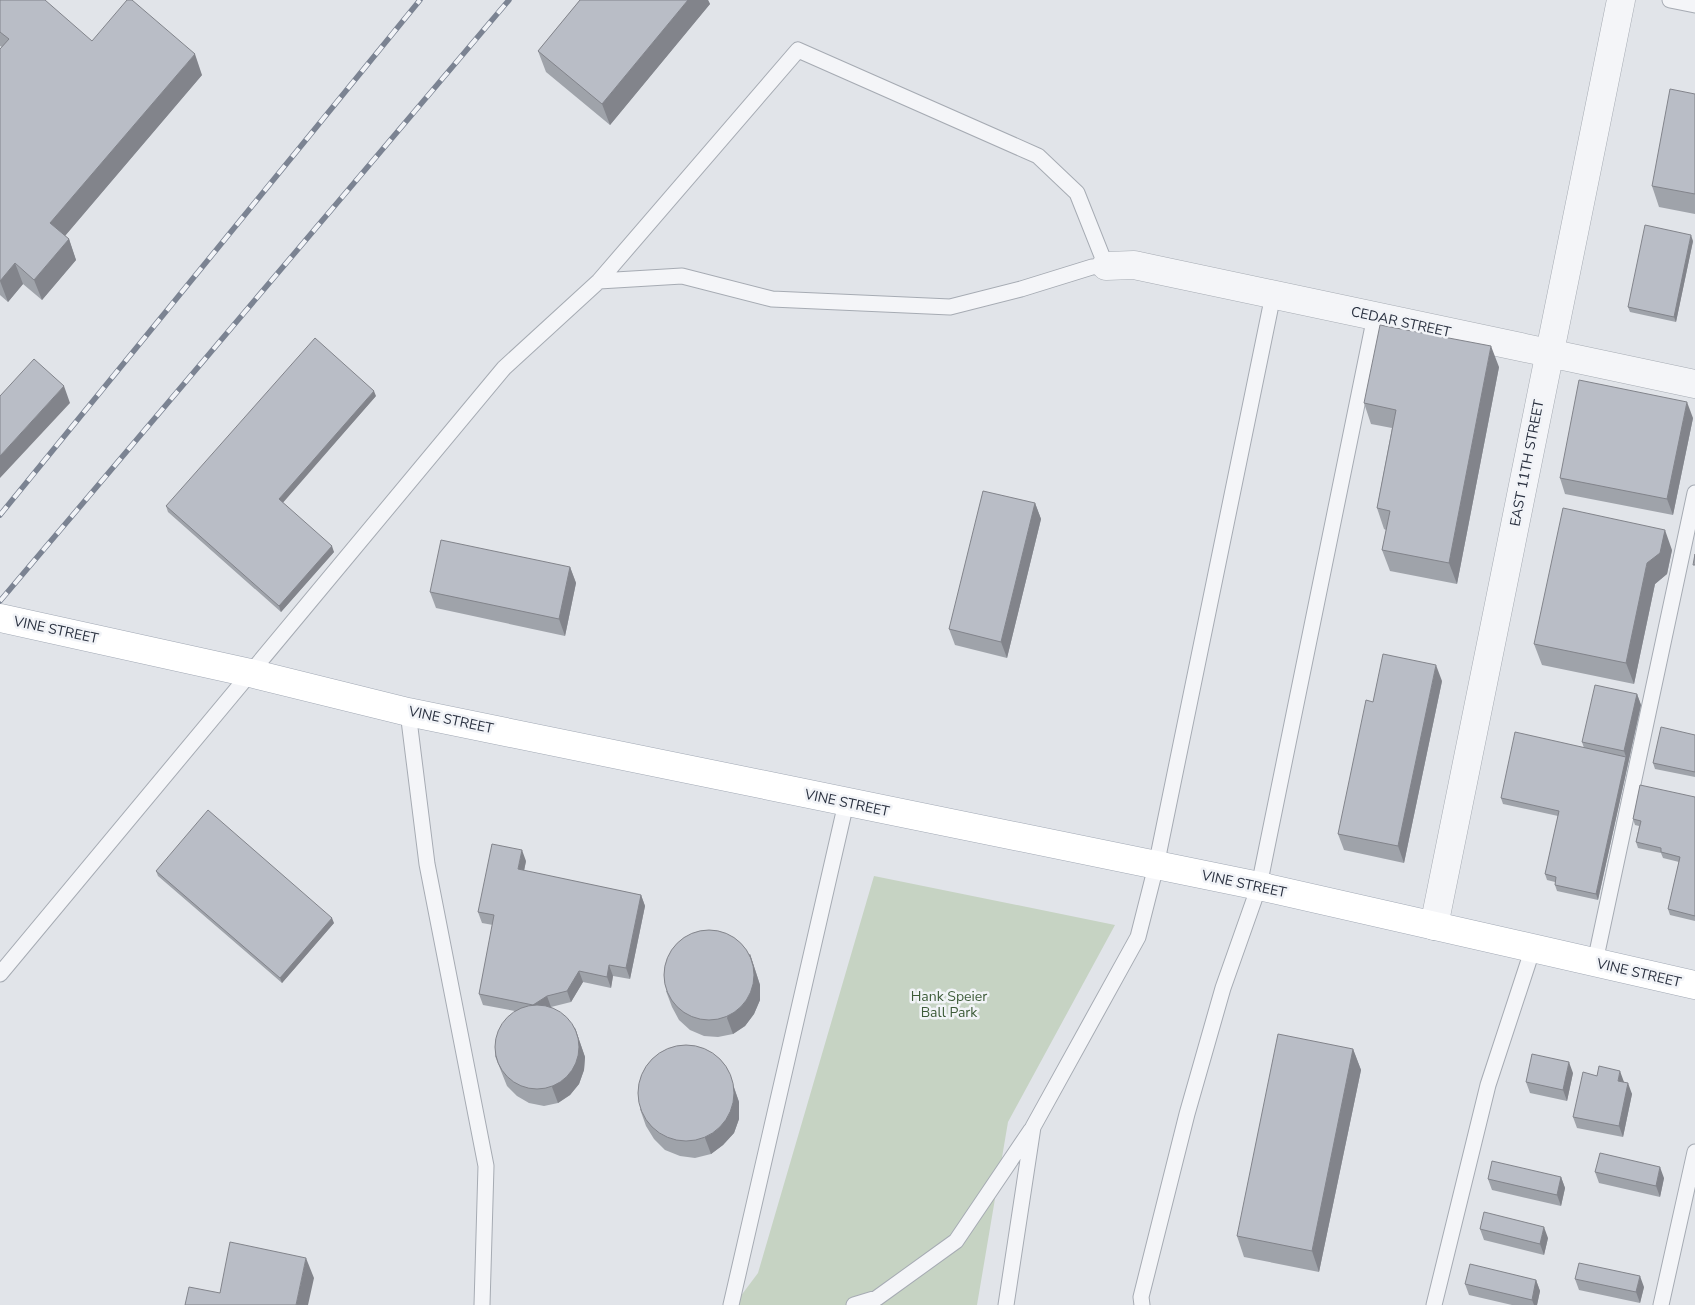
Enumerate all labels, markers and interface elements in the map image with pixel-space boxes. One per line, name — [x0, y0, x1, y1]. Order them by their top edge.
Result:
street label: CEDAR STREET — [1349, 302, 1453, 342]
street label: EAST 11TH STREET — [1505, 397, 1549, 528]
street label: VINE STREET — [11, 612, 101, 648]
street label: VINE STREET — [406, 702, 496, 738]
street label: VINE STREET — [802, 785, 892, 821]
street label: VINE STREET — [1199, 866, 1289, 902]
street label: VINE STREET — [1594, 954, 1684, 992]
park label: Hank Speier Ball Park — [911, 987, 987, 1022]

